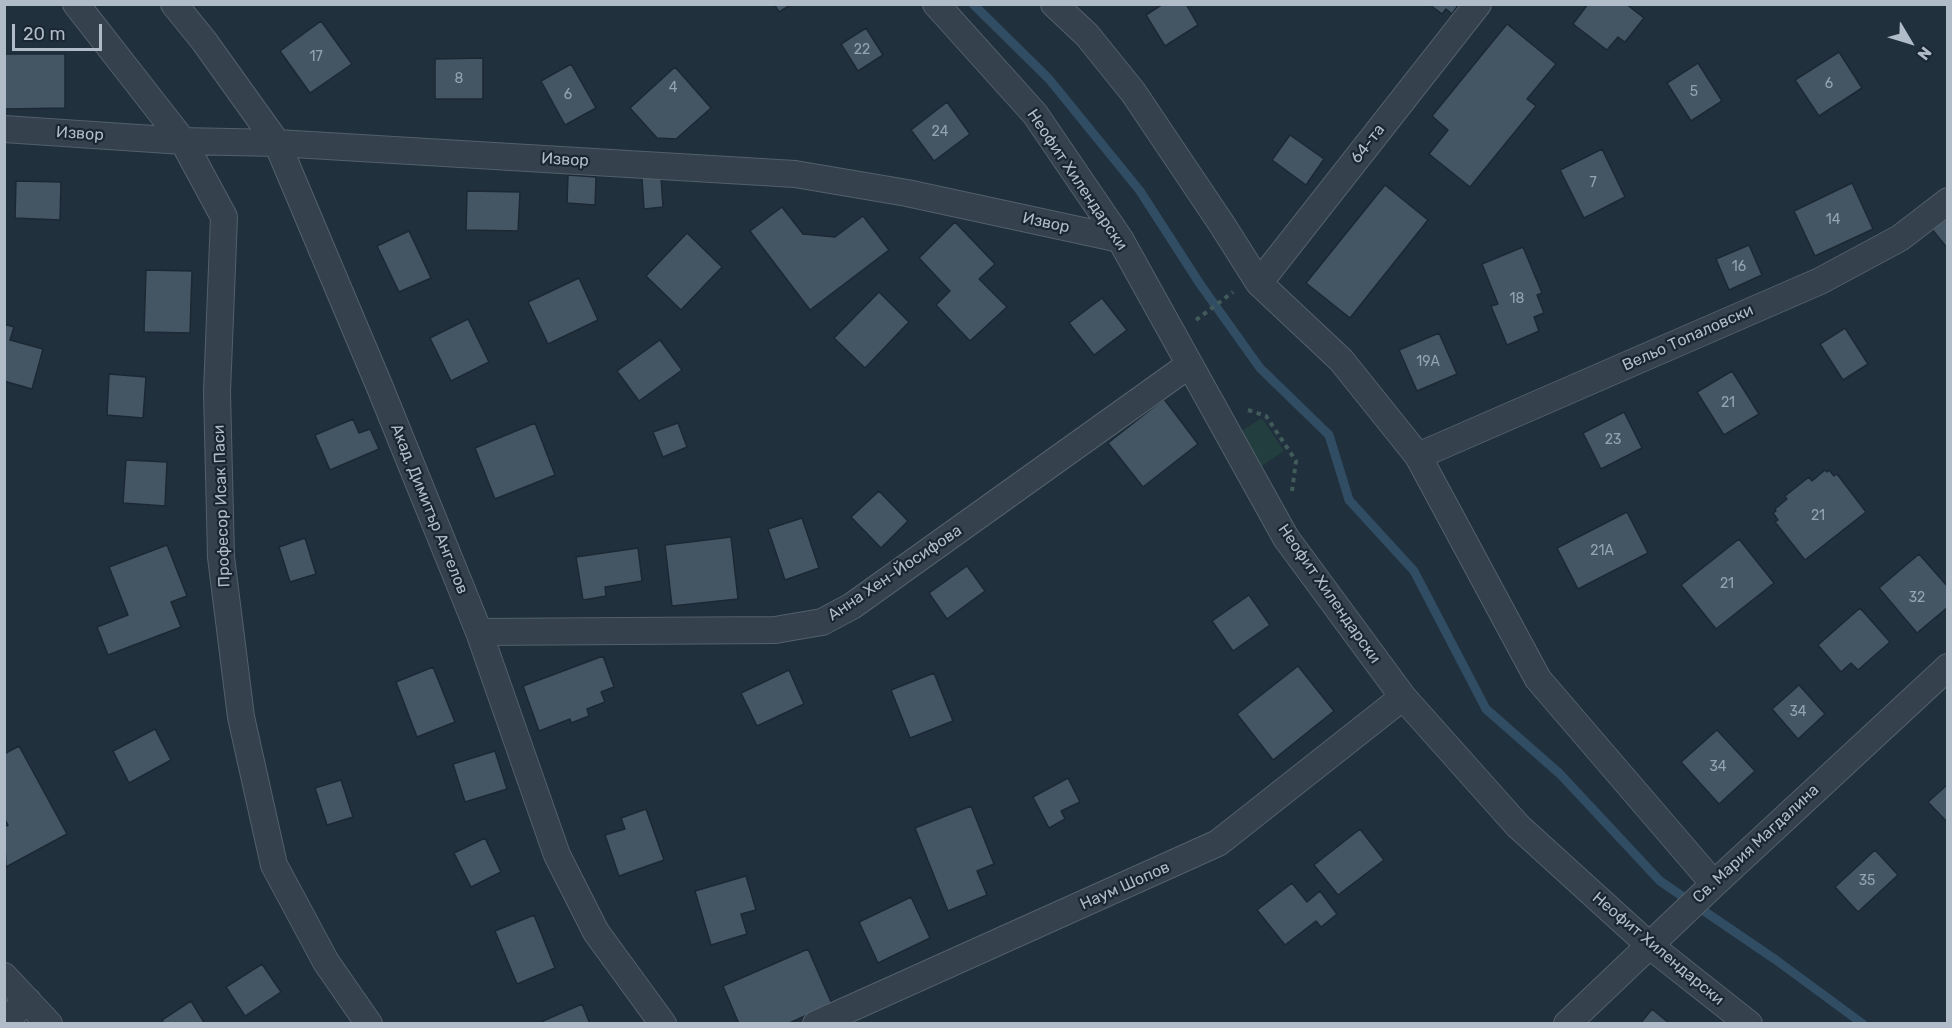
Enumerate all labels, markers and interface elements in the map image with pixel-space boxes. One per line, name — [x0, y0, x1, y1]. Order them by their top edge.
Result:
scale bar — [15, 12, 105, 50]
north arrow — [1880, 12, 1940, 72]
text: 20 m — [23, 23, 65, 45]
house number: 22 — [854, 42, 870, 58]
text: N — [1914, 43, 1936, 64]
house number: 17 — [309, 49, 323, 65]
house number: 8 — [455, 71, 463, 87]
house number: 6 — [1825, 76, 1833, 92]
house number: 4 — [669, 80, 677, 96]
house number: 5 — [1690, 84, 1698, 100]
house number: 6 — [564, 87, 572, 103]
street label: Неофит Хилендарски — [1023, 106, 1131, 254]
street label: 64-та — [1347, 121, 1389, 167]
street label: Извор — [56, 123, 104, 145]
house number: 24 — [932, 124, 948, 140]
street label: Извор — [541, 149, 589, 171]
house number: 7 — [1589, 175, 1597, 191]
street label: Извор — [1021, 209, 1071, 237]
house number: 14 — [1826, 212, 1840, 228]
house number: 16 — [1732, 259, 1746, 275]
house number: 18 — [1510, 291, 1524, 307]
street label: Вельо Топаловски — [1620, 300, 1756, 376]
house number: 19А — [1416, 354, 1440, 370]
house number: 21 — [1721, 395, 1735, 411]
street label: Акад. Димитър Ангелов — [386, 421, 472, 597]
street label: Професор Исак Паси — [210, 424, 234, 588]
house number: 23 — [1605, 432, 1621, 448]
house number: 21 — [1811, 508, 1825, 524]
street label: Анна Хен-Йосифова — [824, 521, 966, 625]
street label: Неофит Хилендарски — [1274, 521, 1384, 667]
house number: 21А — [1590, 543, 1614, 559]
house number: 21 — [1720, 576, 1734, 592]
house number: 32 — [1909, 590, 1925, 606]
house number: 34 — [1789, 704, 1807, 720]
house number: 34 — [1709, 759, 1727, 775]
street label: Св. Мария Магдалина — [1689, 781, 1823, 907]
street label: Наум Шопов — [1077, 858, 1173, 914]
house number: 35 — [1859, 873, 1875, 889]
street label: Неофит Хилендарски — [1588, 888, 1728, 1010]

